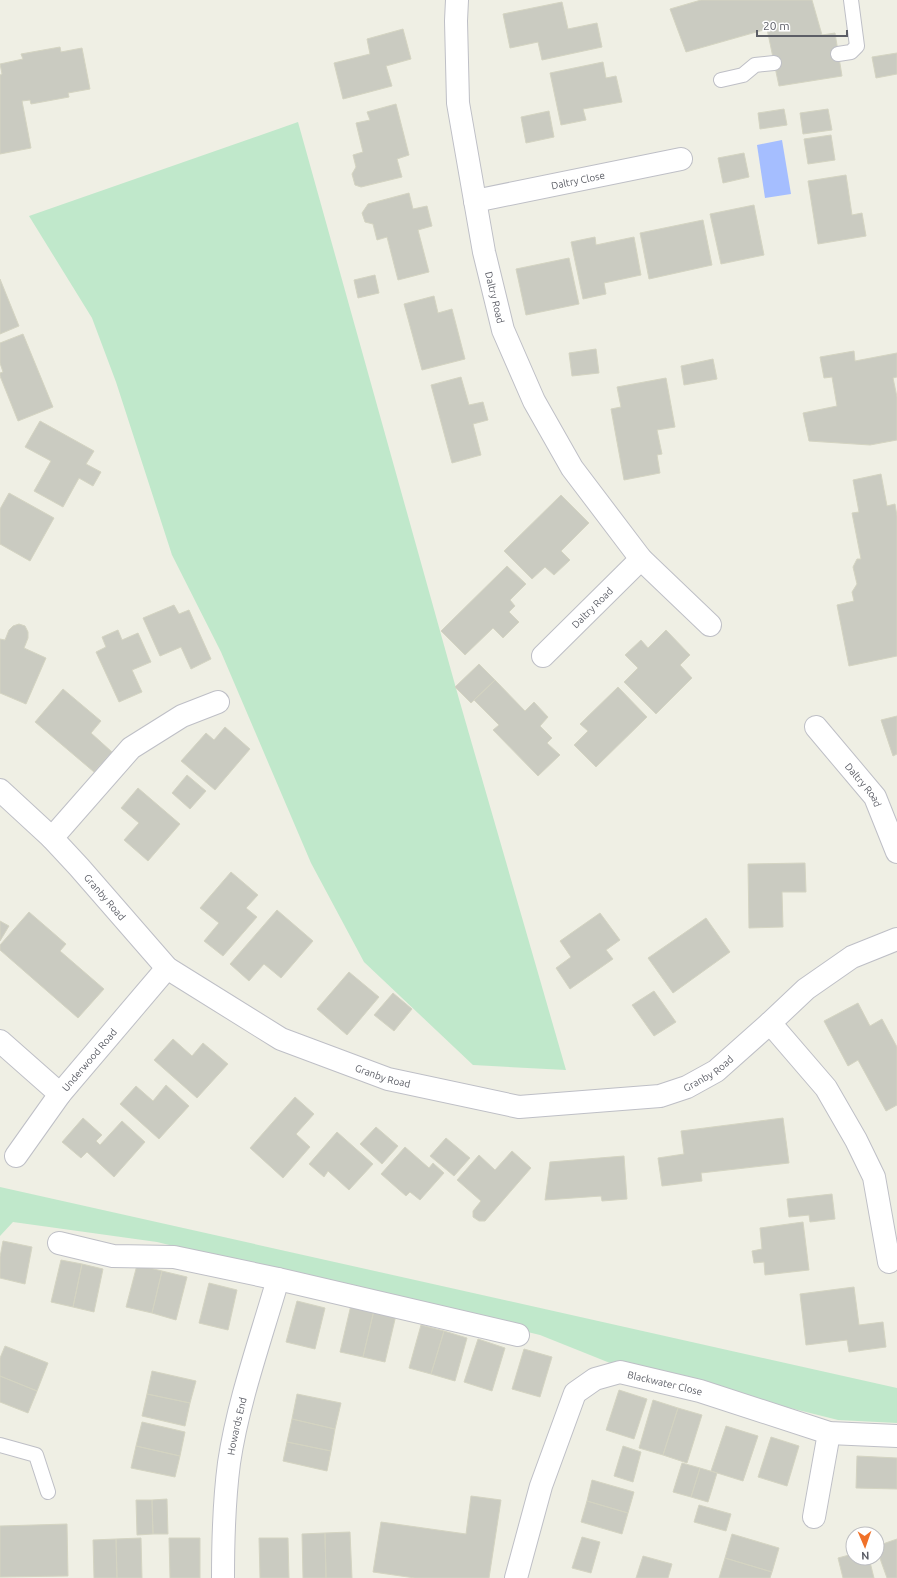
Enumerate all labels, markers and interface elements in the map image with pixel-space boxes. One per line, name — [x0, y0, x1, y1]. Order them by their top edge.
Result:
scale bar — [757, 12, 847, 38]
text: 20 m — [763, 19, 790, 32]
street label: Daltry Close — [550, 170, 606, 191]
street label: Daltry Road — [483, 270, 506, 325]
street label: Daltry Road — [570, 585, 615, 630]
street label: Daltry Road — [843, 761, 883, 809]
street label: Granby Road — [82, 872, 128, 923]
street label: Underwood Road — [60, 1026, 119, 1094]
street label: Granby Road — [682, 1053, 736, 1094]
street label: Granby Road — [354, 1062, 411, 1090]
street label: Blackwater Close — [626, 1369, 704, 1397]
street label: Howards End — [225, 1396, 249, 1456]
north arrow — [845, 1526, 885, 1566]
text: N — [861, 1550, 870, 1562]

